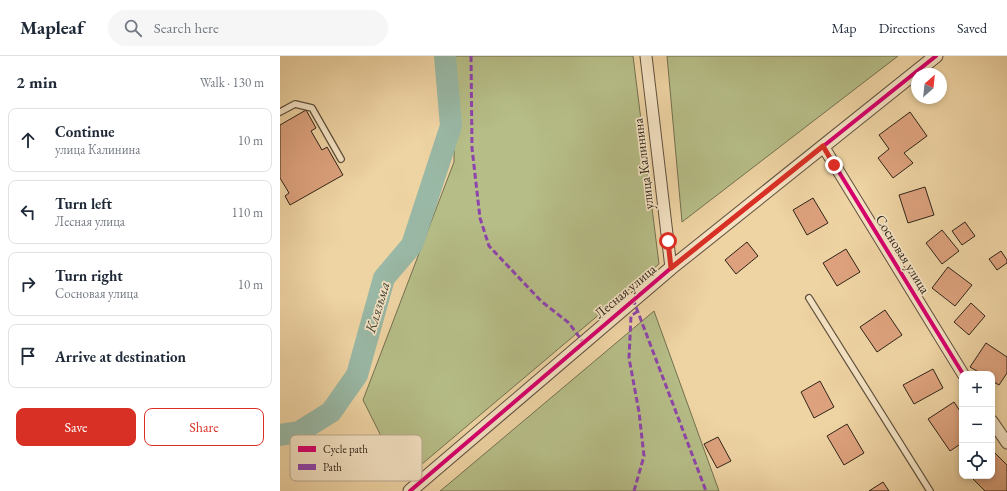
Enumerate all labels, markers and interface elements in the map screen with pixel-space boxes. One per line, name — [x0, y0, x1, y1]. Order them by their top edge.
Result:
search box — [108, 10, 388, 46]
text: Mapleaf — [20, 15, 84, 40]
icon: search — [122, 17, 144, 39]
text: Search here — [154, 18, 219, 37]
text: Map — [831, 19, 857, 37]
text: Directions — [879, 19, 935, 37]
text: Saved — [957, 19, 987, 37]
north arrow — [911, 68, 947, 104]
text: 2 min — [16, 71, 57, 93]
text: Walk · 130 m — [200, 74, 264, 91]
street label: улица Калинина — [628, 117, 658, 211]
text: Continue — [55, 122, 115, 141]
icon: ahead — [17, 129, 39, 151]
text: 10 m — [238, 132, 263, 149]
text: улица Калинина — [55, 141, 140, 158]
route end — [825, 156, 843, 174]
text: Turn left — [55, 194, 112, 213]
icon: left — [17, 201, 39, 223]
text: 110 m — [232, 204, 263, 221]
street label: Сосновая улица — [872, 211, 935, 297]
text: Лесная улица — [55, 213, 125, 230]
route start — [659, 232, 677, 250]
street label: Лесная улица — [590, 260, 660, 322]
text: Turn right — [55, 266, 123, 285]
icon: right — [17, 273, 39, 295]
text: 10 m — [238, 276, 263, 293]
water label: Клязьма — [360, 279, 394, 336]
text: Сосновая улица — [55, 285, 138, 302]
icon: arrive — [17, 345, 39, 367]
text: Arrive at destination — [55, 347, 186, 366]
map controls — [959, 371, 995, 479]
button: + — [959, 371, 995, 407]
button: − — [959, 407, 995, 443]
button: Save — [16, 408, 136, 446]
button: Share — [144, 408, 264, 446]
legend — [290, 435, 422, 481]
text: Cycle path — [323, 442, 368, 456]
button: locate — [959, 443, 995, 479]
text: Path — [323, 460, 342, 474]

